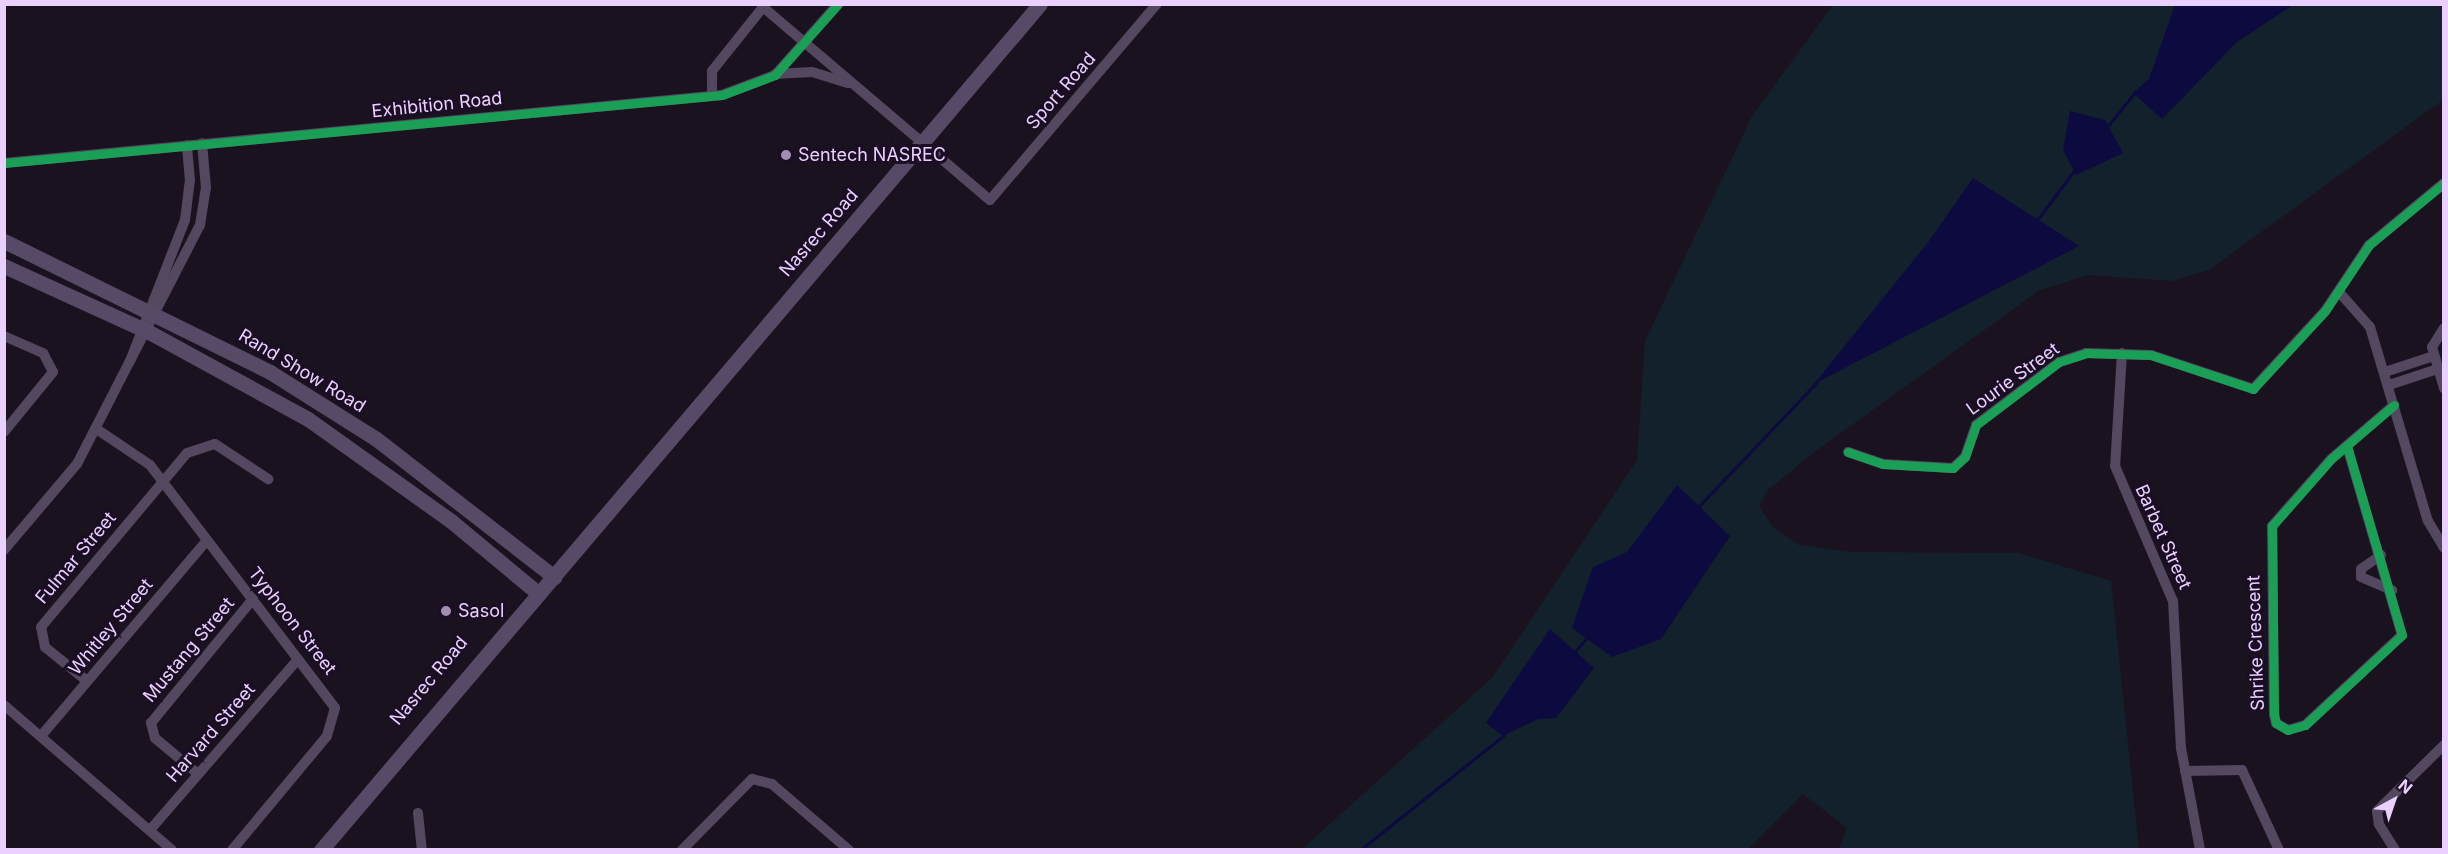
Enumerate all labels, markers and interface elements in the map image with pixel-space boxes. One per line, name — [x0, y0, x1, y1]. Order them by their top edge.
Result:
street label: Sport Road — [1022, 48, 1100, 134]
street label: Exhibition Road — [371, 87, 503, 123]
place label: Sentech NASREC — [798, 144, 946, 166]
marker: Sentech NASREC — [779, 148, 793, 162]
street label: Nasrec Road — [775, 185, 863, 281]
street label: Rand Show Road — [235, 325, 369, 417]
street label: Lourie Street — [1962, 338, 2064, 420]
street label: Barbet Street — [2130, 481, 2196, 593]
street label: Fulmar Street — [31, 508, 121, 608]
street label: Typhoon Street — [243, 563, 341, 679]
street label: Whitley Street — [64, 574, 158, 680]
street label: Shrike Crescent — [2243, 575, 2269, 711]
street label: Mustang Street — [139, 593, 239, 707]
place label: Sasol — [458, 600, 504, 622]
marker: Sasol — [439, 604, 453, 618]
street label: Nasrec Road — [386, 632, 472, 730]
street label: Harvard Street — [162, 679, 260, 787]
north arrow — [2364, 770, 2424, 830]
text: N — [2394, 775, 2417, 798]

